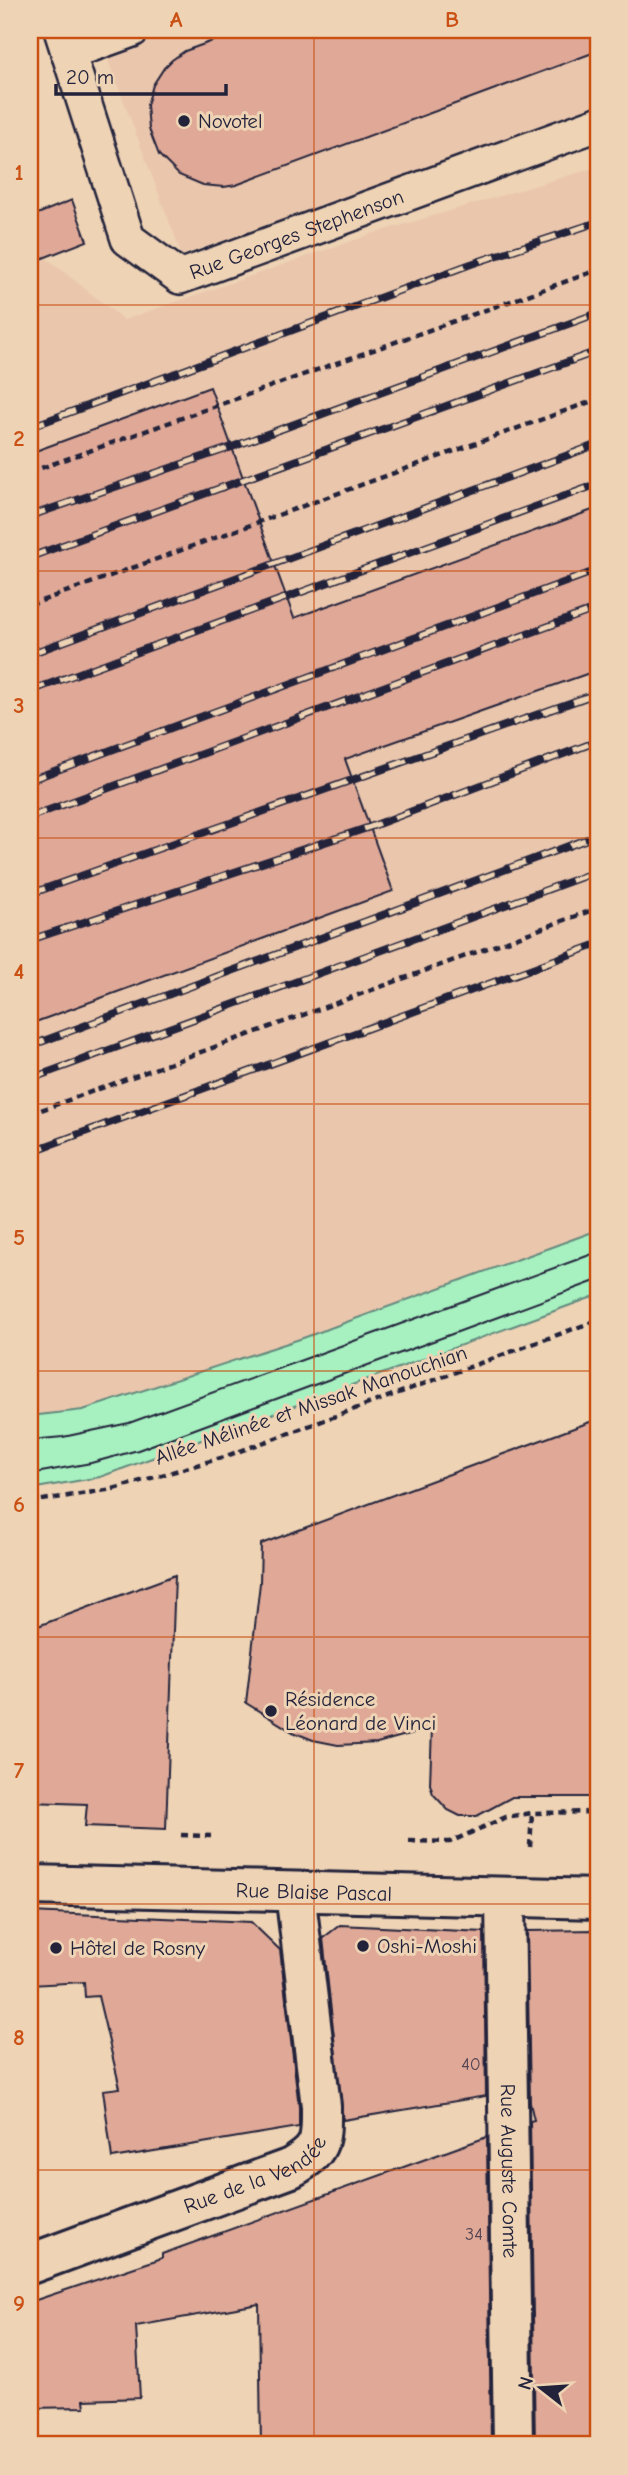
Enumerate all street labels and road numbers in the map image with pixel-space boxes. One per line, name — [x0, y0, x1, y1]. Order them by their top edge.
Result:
street label: Rue Georges Stephenson — [186, 184, 407, 284]
street label: Allée Mélinée et Missak Manouchian — [152, 1340, 470, 1470]
street label: Rue Blaise Pascal — [235, 1878, 392, 1906]
street label: Rue Auguste Comte — [496, 2083, 522, 2258]
street label: Rue de la Vendée — [181, 2133, 331, 2218]

